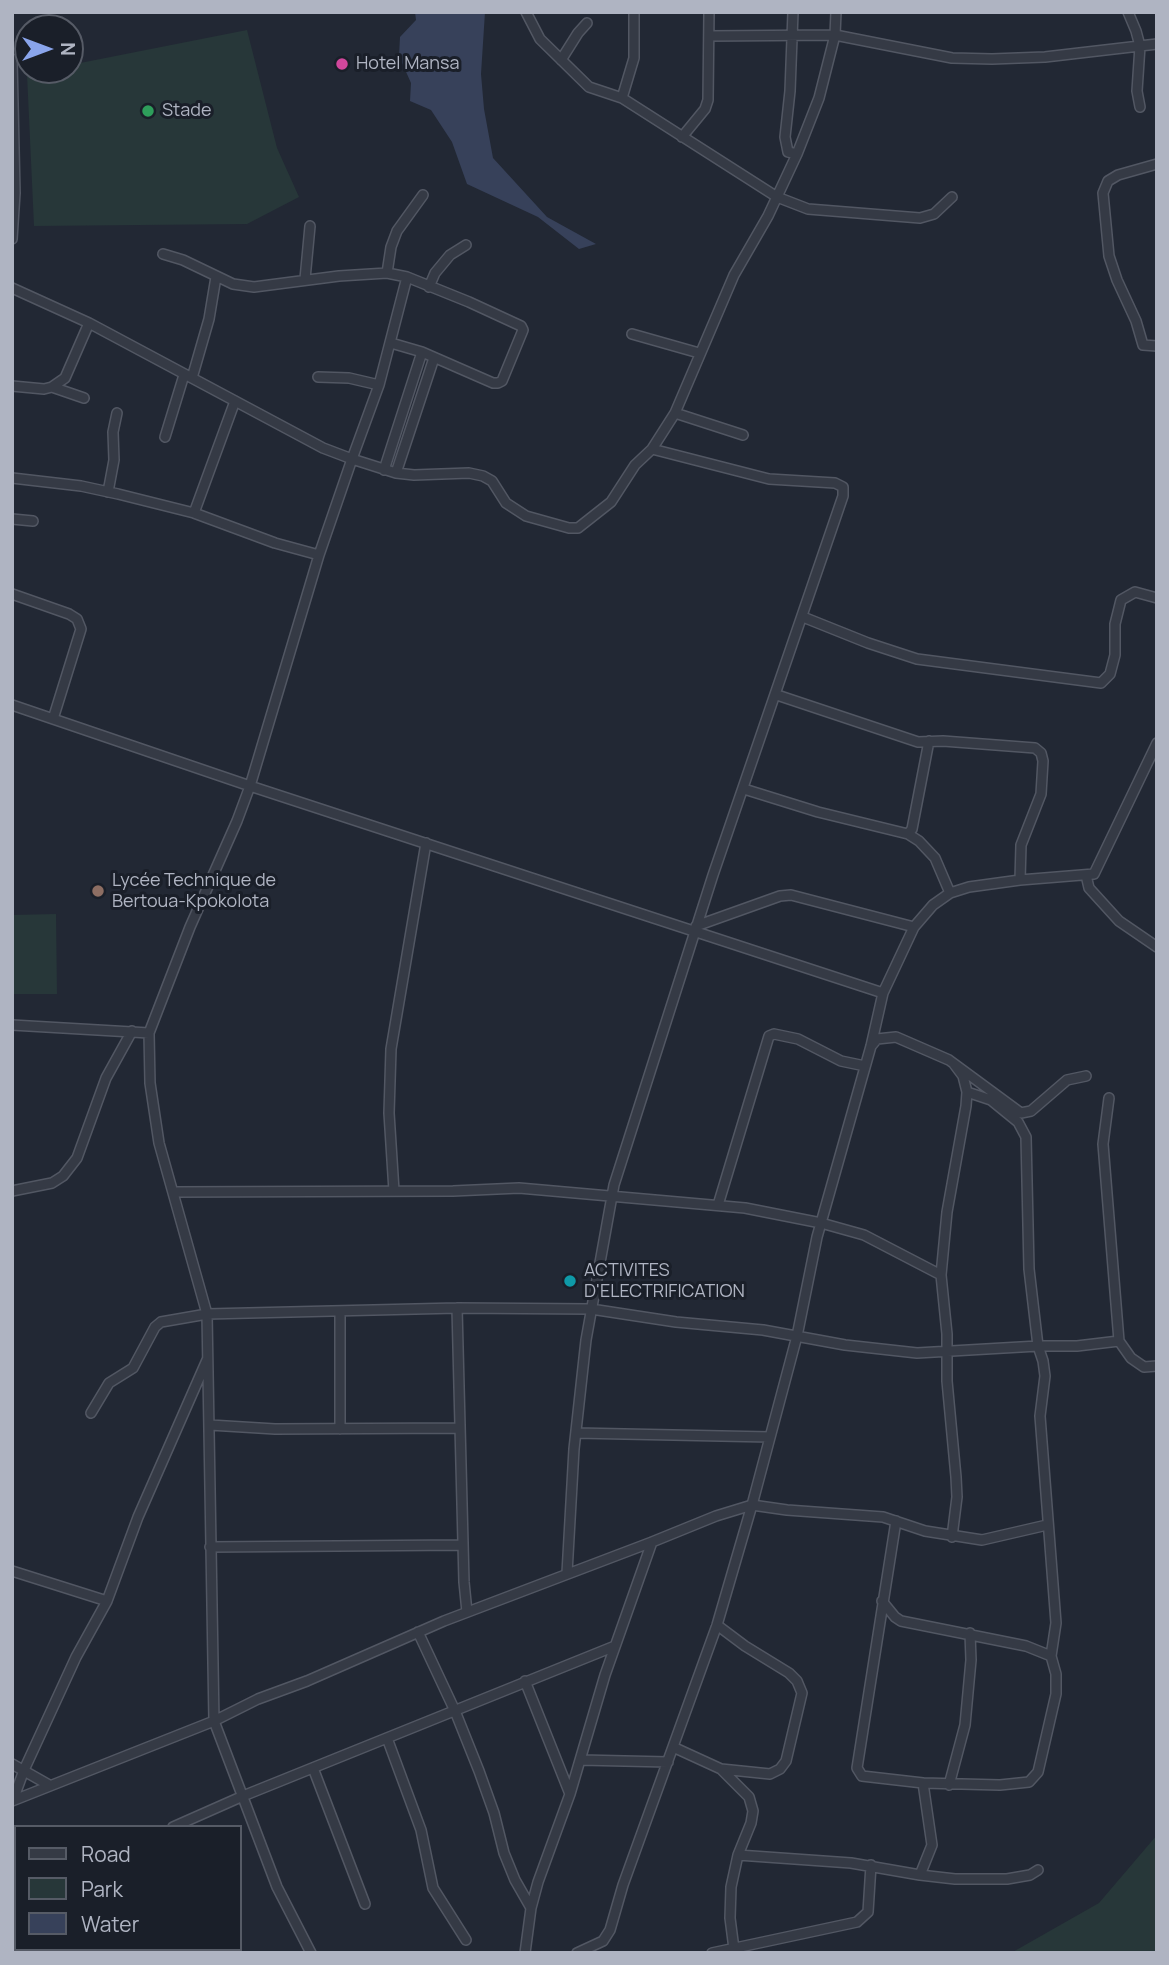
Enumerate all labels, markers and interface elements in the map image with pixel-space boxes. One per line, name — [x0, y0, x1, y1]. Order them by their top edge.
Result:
north arrow — [14, 14, 84, 84]
text: N — [55, 42, 81, 56]
place label: Hotel Mansa — [356, 53, 459, 75]
marker: Hotel Mansa — [334, 56, 350, 72]
place label: Stade — [162, 100, 211, 122]
marker: Stade — [140, 103, 156, 119]
place label: Lycée Technique de Bertoua-Kpokolota — [112, 870, 276, 912]
marker: Lycée Technique de Bertoua-Kpokolota — [90, 883, 106, 899]
place label: ACTIVITES D'ELECTRIFICATION — [584, 1260, 745, 1302]
marker: ACTIVITES D'ELECTRIFICATION — [562, 1273, 578, 1289]
legend — [14, 1825, 242, 1951]
text: Road — [81, 1840, 131, 1868]
text: Park — [81, 1875, 123, 1903]
text: Water — [81, 1910, 139, 1938]

